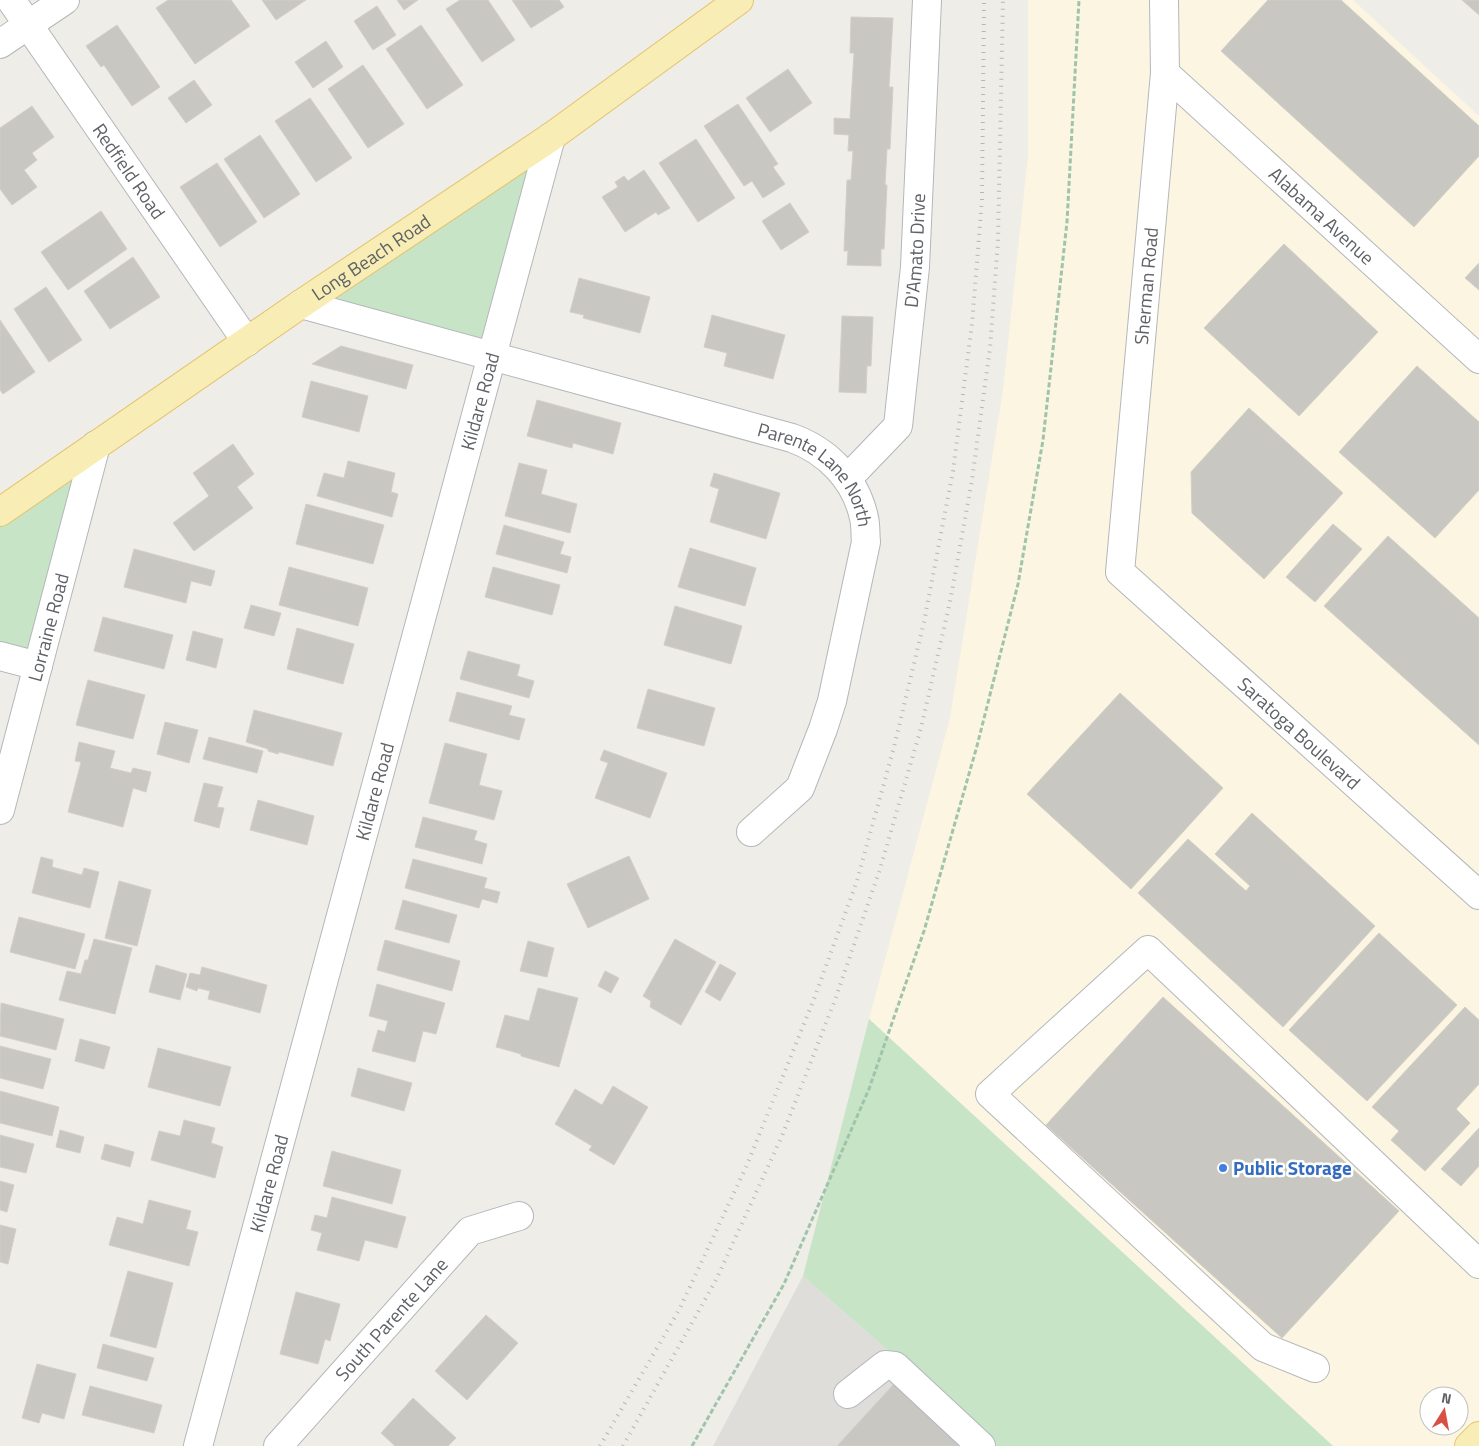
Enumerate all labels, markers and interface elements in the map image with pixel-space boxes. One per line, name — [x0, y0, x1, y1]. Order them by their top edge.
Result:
street label: Redfield Road — [86, 117, 173, 225]
street label: Alabama Avenue — [1263, 160, 1381, 271]
street label: D'Amato Drive — [896, 193, 932, 309]
street label: Long Beach Road — [305, 206, 436, 307]
street label: Sherman Road — [1126, 226, 1165, 346]
street label: Kildare Road — [452, 349, 506, 453]
street label: Parente Lane North — [754, 414, 880, 529]
street label: Lorraine Road — [19, 570, 76, 685]
street label: Saratoga Boulevard — [1231, 670, 1367, 796]
street label: Kildare Road — [347, 739, 401, 843]
street label: Kildare Road — [241, 1131, 295, 1235]
place label: Public Storage — [1233, 1153, 1352, 1182]
marker: Public Storage — [1217, 1162, 1229, 1174]
street label: South Parente Lane — [328, 1251, 454, 1387]
north arrow — [1419, 1386, 1469, 1436]
text: N — [1440, 1387, 1453, 1409]

